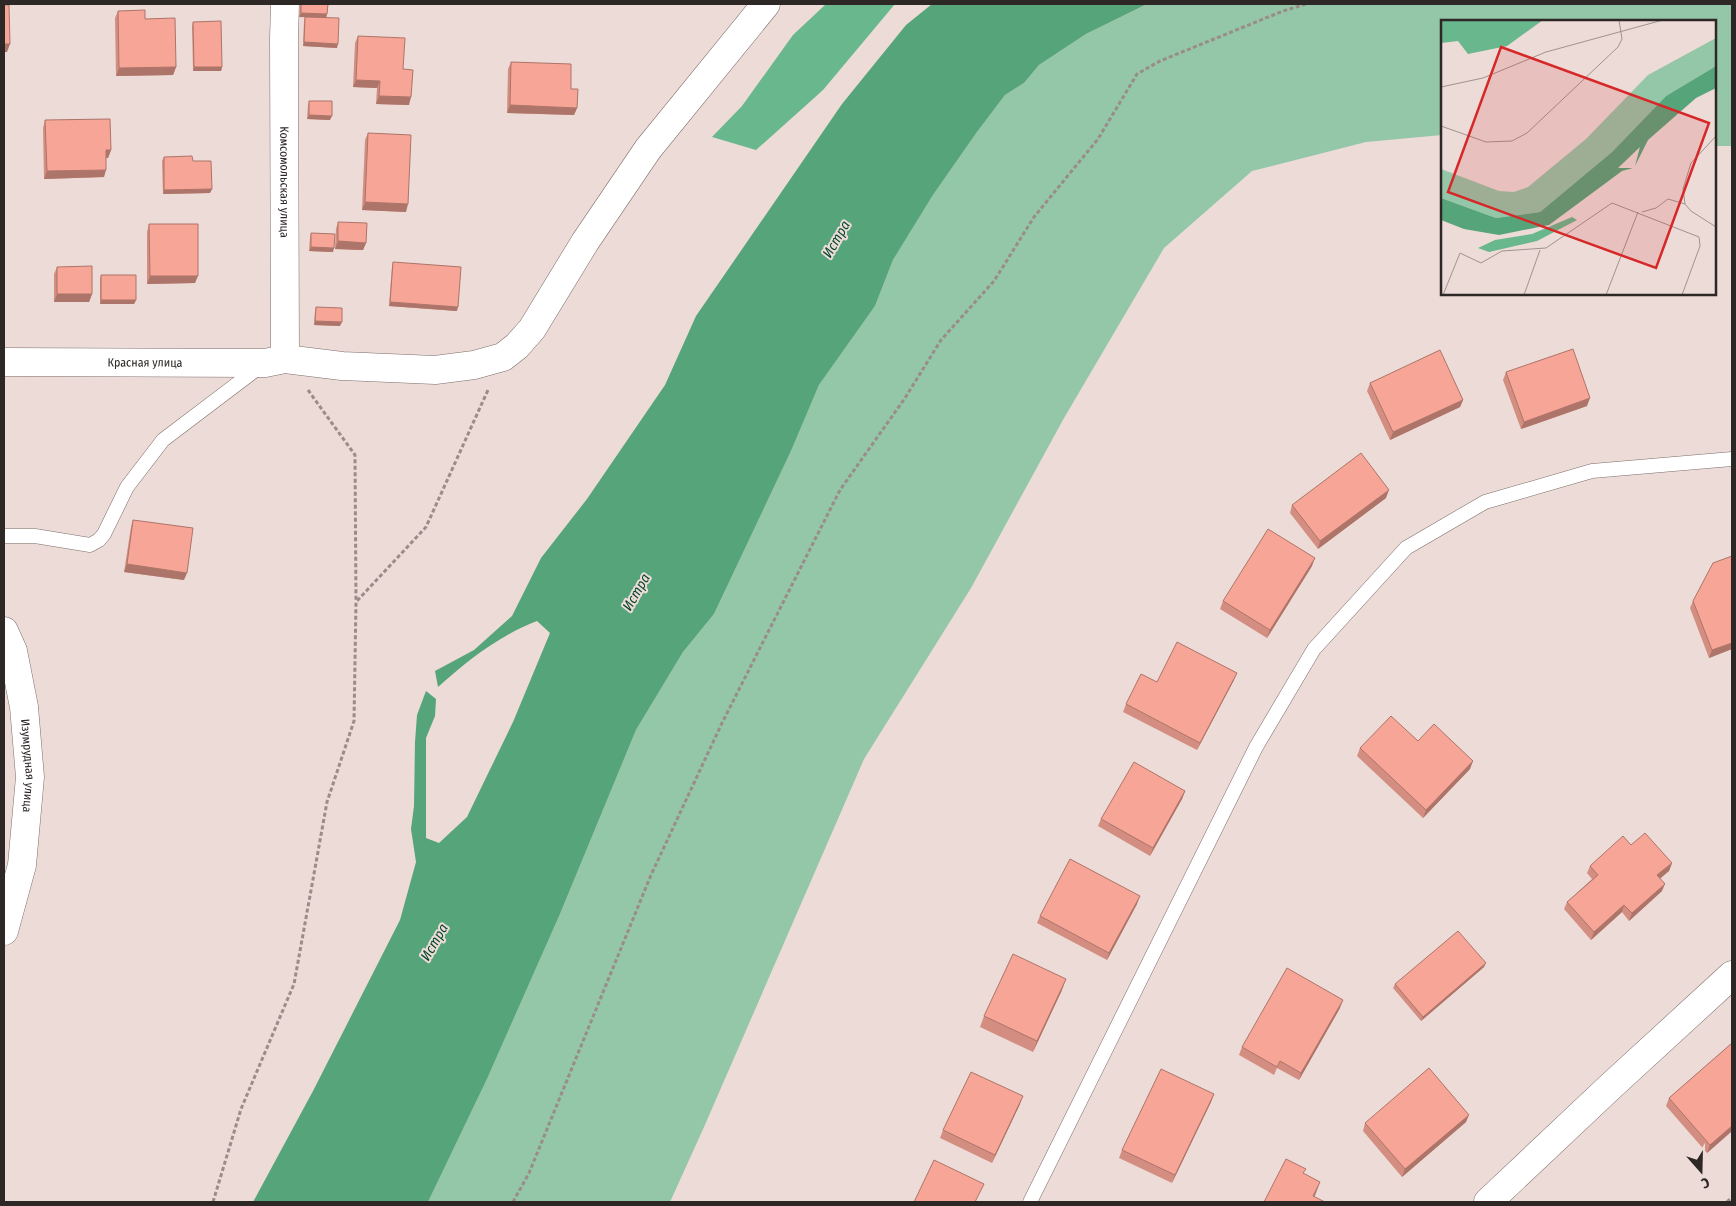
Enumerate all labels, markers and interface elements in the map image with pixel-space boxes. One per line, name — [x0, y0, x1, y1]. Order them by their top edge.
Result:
inset map — [1441, 20, 1716, 295]
street label: Комсомольская улица — [277, 126, 292, 238]
water label: Истра — [819, 218, 854, 261]
street label: Красная улица — [108, 355, 183, 370]
water label: Истра — [619, 571, 654, 614]
street label: Изумрудная улица — [18, 718, 37, 813]
water label: Истра — [417, 921, 452, 964]
north arrow — [1676, 1146, 1726, 1196]
text: С — [1698, 1174, 1712, 1192]

